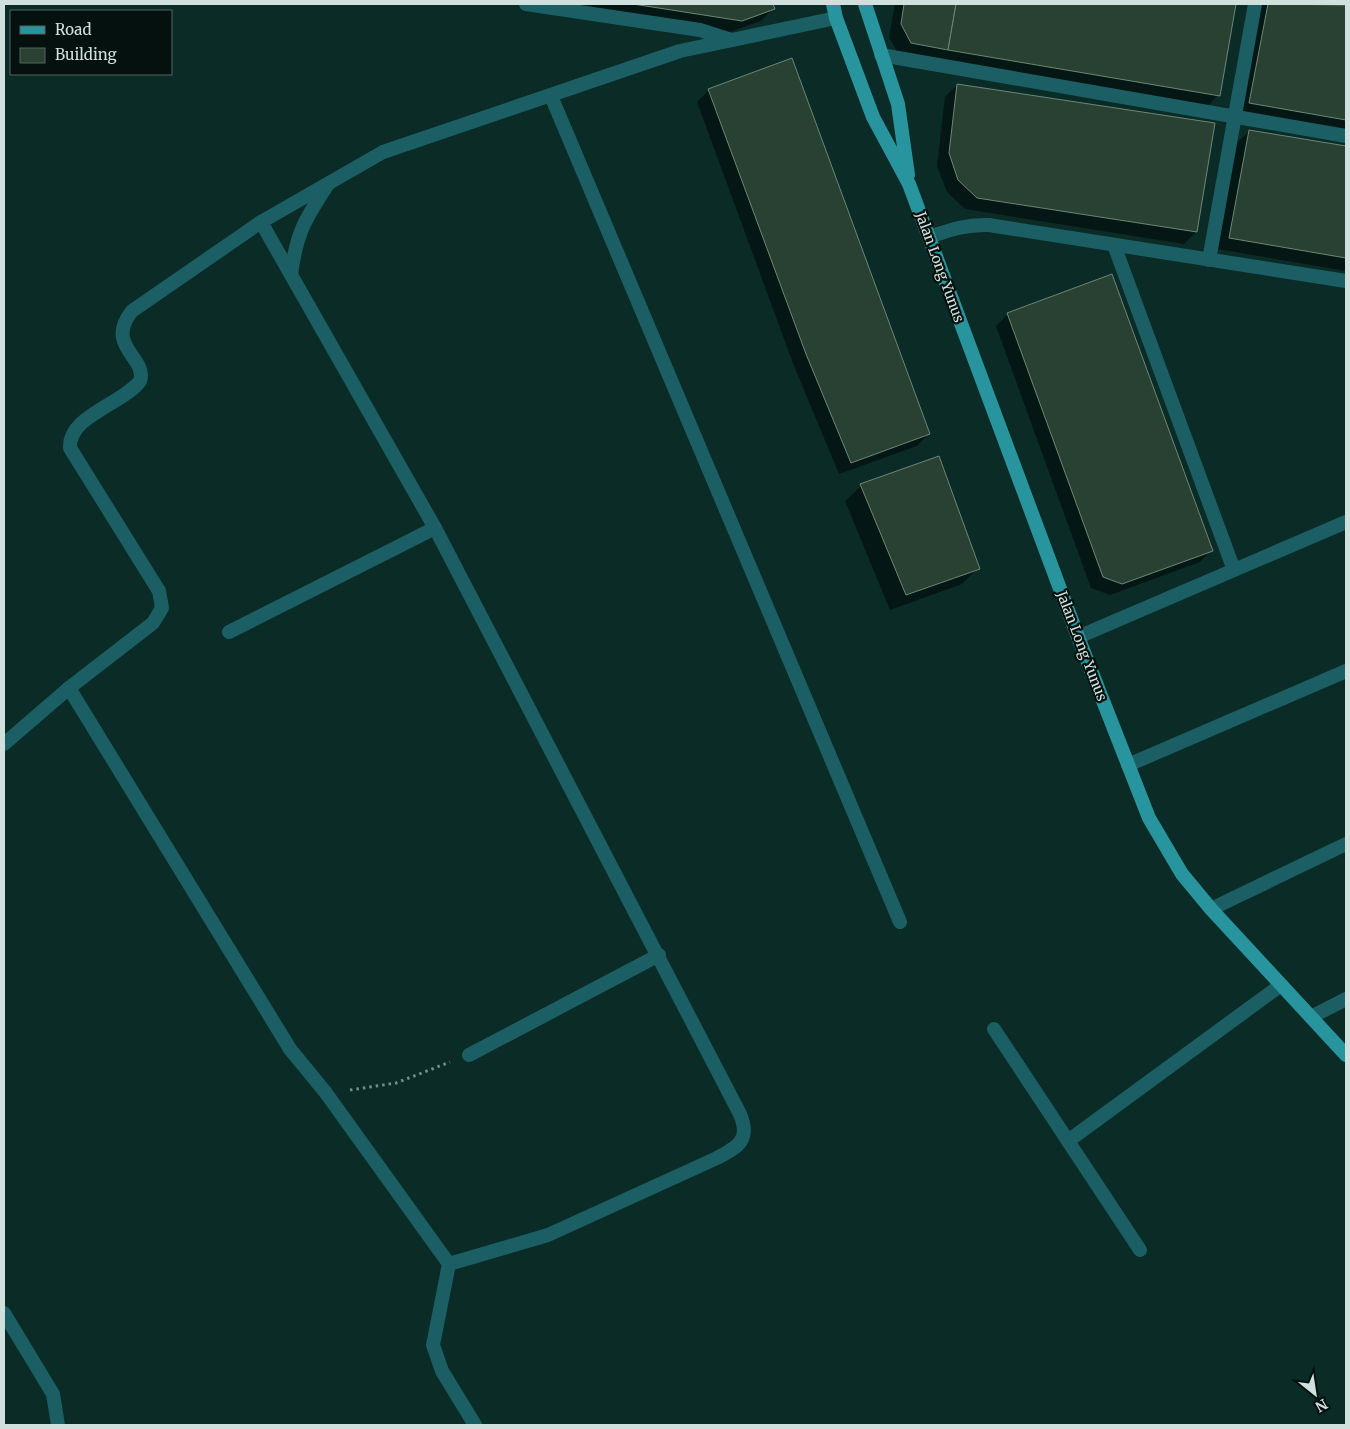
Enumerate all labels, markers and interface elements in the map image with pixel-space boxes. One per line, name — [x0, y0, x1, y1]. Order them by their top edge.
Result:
legend — [10, 10, 172, 75]
text: Road — [55, 20, 91, 39]
text: Building — [55, 45, 117, 64]
street label: Jalan Long Yunus — [911, 208, 968, 325]
street label: Jalan Long Yunus — [1052, 588, 1111, 704]
north arrow — [1290, 1369, 1340, 1419]
text: N — [1312, 1395, 1331, 1416]

